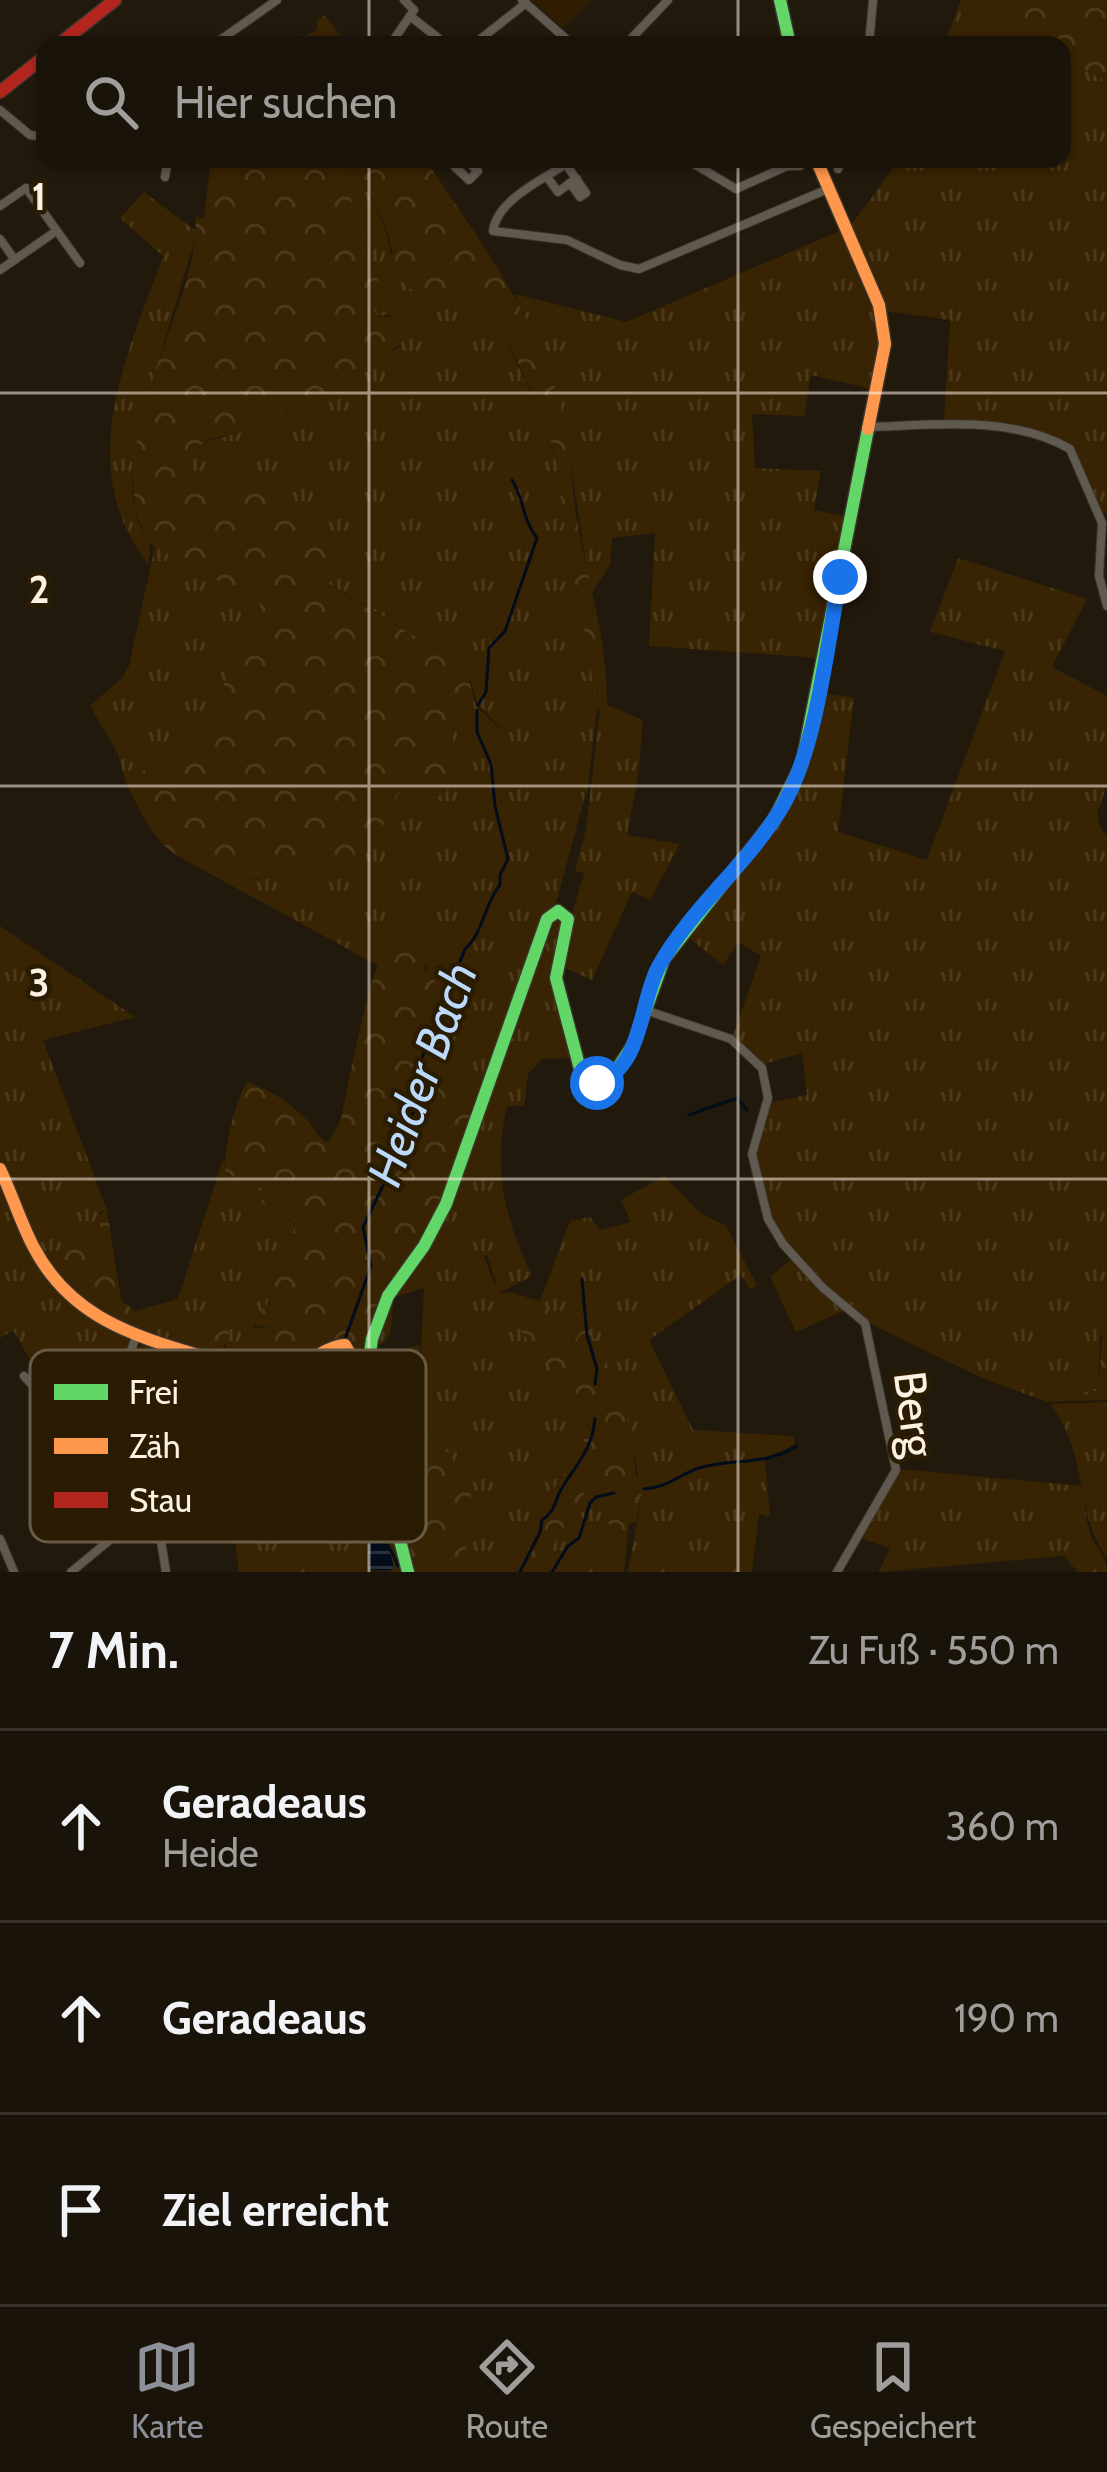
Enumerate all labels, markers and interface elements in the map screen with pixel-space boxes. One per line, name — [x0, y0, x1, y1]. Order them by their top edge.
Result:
search box — [36, 36, 1071, 168]
icon: search — [78, 69, 144, 135]
text: Hier suchen — [174, 75, 398, 129]
text: 1 — [32, 172, 46, 220]
route end — [813, 550, 867, 604]
text: 2 — [29, 565, 49, 613]
water label: Heider Bach — [355, 954, 489, 1194]
text: 3 — [28, 958, 50, 1006]
route start — [570, 1056, 624, 1110]
legend — [30, 1350, 426, 1542]
street label: Berg — [883, 1368, 947, 1461]
text: Frei — [129, 1372, 179, 1412]
text: Zäh — [129, 1426, 181, 1466]
text: Stau — [129, 1480, 192, 1520]
text: 7 Min. — [48, 1619, 179, 1681]
text: Zu Fuß · 550 m — [809, 1626, 1059, 1674]
text: Geradeaus — [162, 1775, 367, 1829]
icon: ahead — [48, 1793, 114, 1859]
text: 360 m — [946, 1802, 1059, 1850]
text: Heide — [162, 1829, 259, 1877]
icon: ahead — [48, 1985, 114, 2051]
text: Geradeaus — [162, 1991, 367, 2045]
text: 190 m — [954, 1994, 1059, 2042]
icon: arrive — [48, 2177, 114, 2243]
text: Ziel erreicht — [162, 2183, 389, 2237]
tab: Karte — [131, 2334, 204, 2446]
tab: Route — [466, 2334, 548, 2446]
tab: Gespeichert — [810, 2334, 976, 2446]

